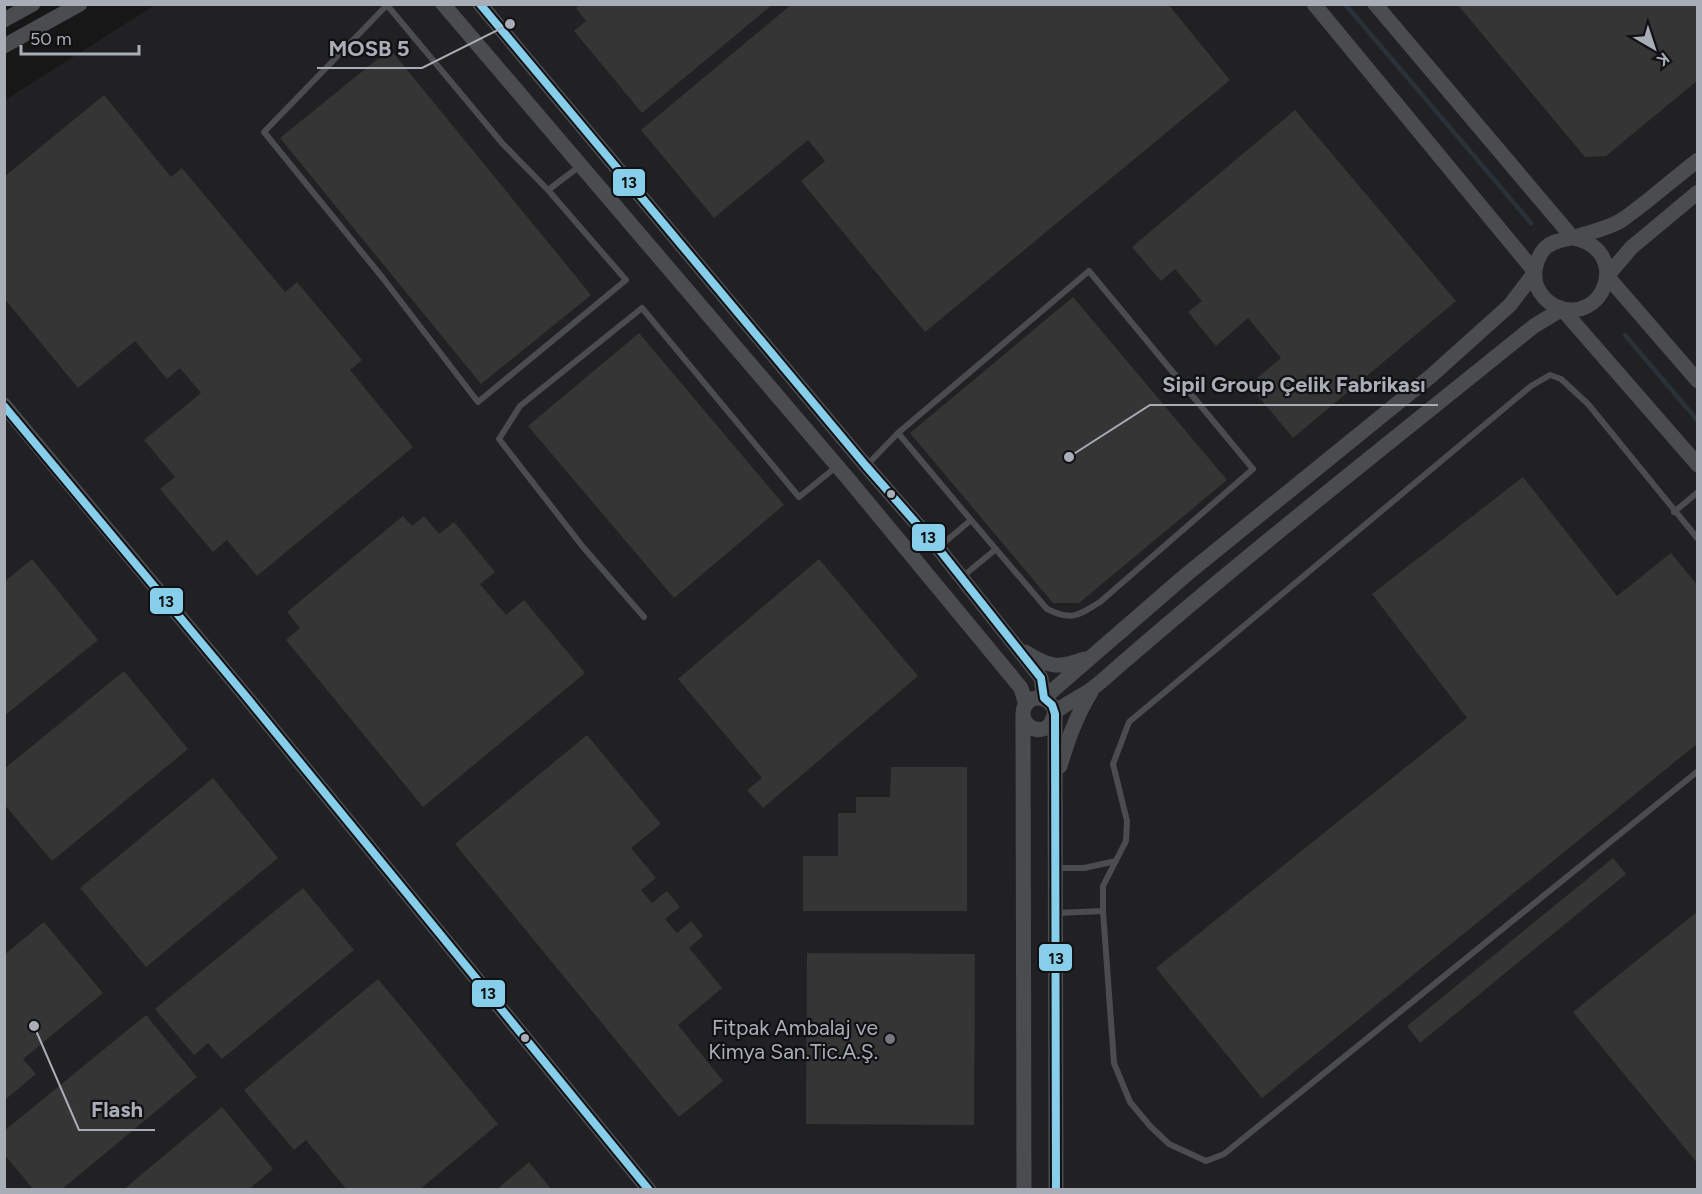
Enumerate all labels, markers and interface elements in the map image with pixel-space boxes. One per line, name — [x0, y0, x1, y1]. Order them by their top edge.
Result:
scale bar — [21, 18, 140, 56]
north arrow — [1624, 18, 1684, 78]
text: 50 m — [30, 28, 72, 50]
callout: MOSB 5 — [317, 28, 422, 68]
text: MOSB 5 — [328, 35, 410, 62]
text: K — [1653, 49, 1673, 70]
line badge: 13 — [612, 168, 646, 197]
text: 13 — [621, 173, 637, 192]
callout: Sipil Group Çelik Fabrikası — [1150, 365, 1438, 405]
text: Sipil Group Çelik Fabrikası — [1162, 371, 1426, 398]
unlabelled marker — [885, 488, 897, 500]
line badge: 13 — [911, 523, 946, 552]
text: 13 — [920, 528, 936, 547]
line badge: 13 — [149, 587, 184, 615]
text: 13 — [158, 592, 174, 611]
line badge: 13 — [1038, 943, 1073, 972]
text: 13 — [1048, 949, 1064, 968]
line badge: 13 — [471, 979, 506, 1008]
text: 13 — [480, 984, 496, 1003]
place label: Fitpak Ambalaj ve Kimya San.Tic.A.Ş. — [708, 1015, 878, 1064]
unlabelled marker — [519, 1032, 531, 1044]
marker: Fitpak Ambalaj ve Kimya San.Tic.A.Ş. — [883, 1032, 897, 1046]
callout: Flash — [79, 1090, 155, 1130]
text: Flash — [91, 1096, 143, 1123]

